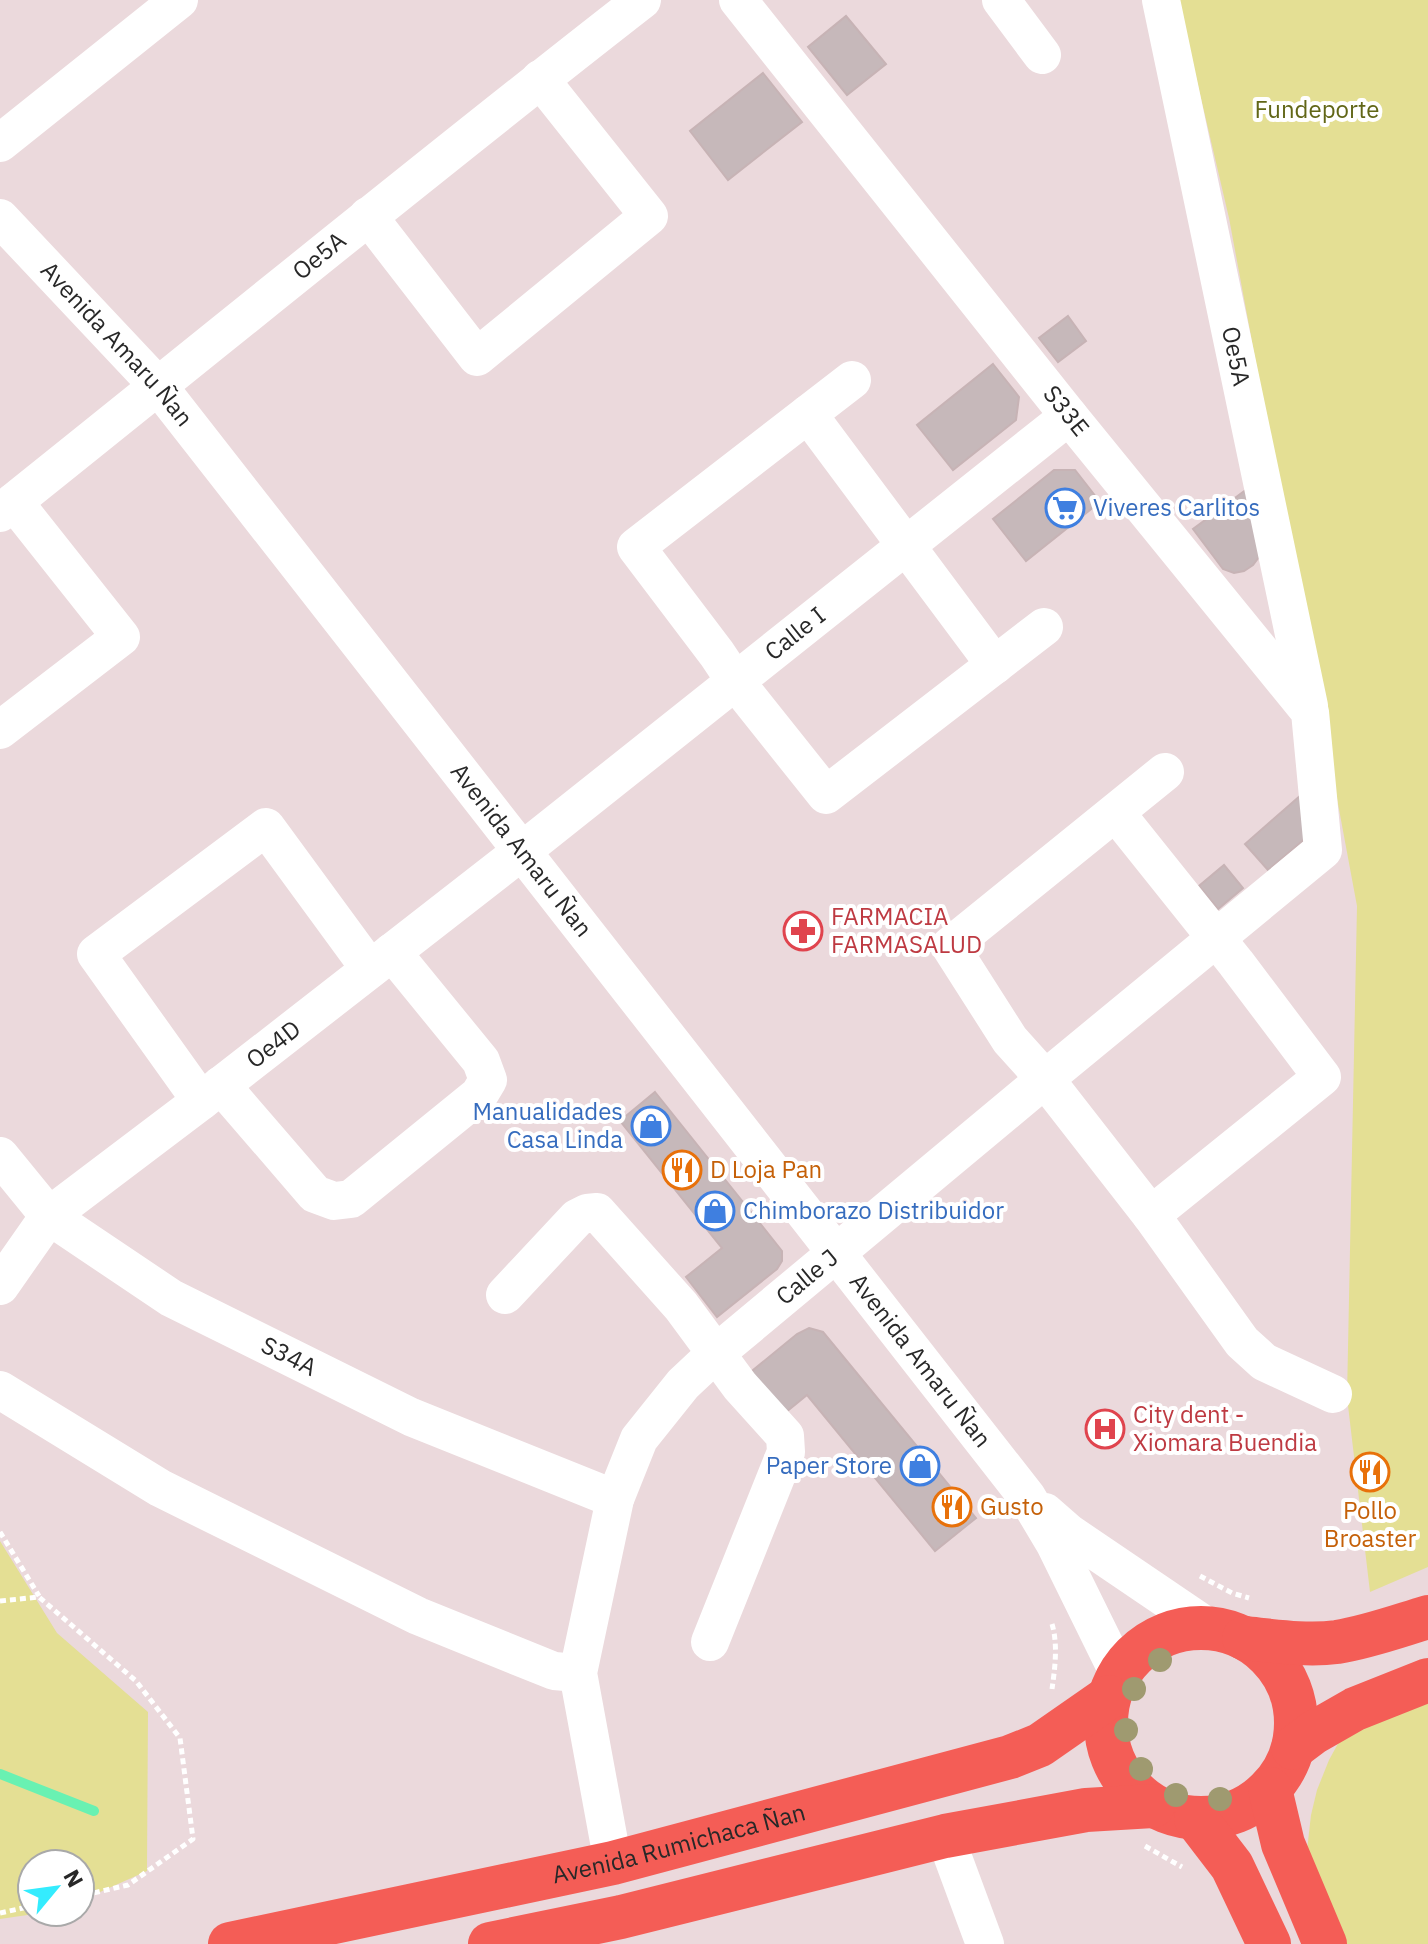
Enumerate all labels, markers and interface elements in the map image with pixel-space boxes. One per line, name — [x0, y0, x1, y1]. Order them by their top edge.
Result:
park label: Fundeporte — [1255, 93, 1379, 125]
street label: Oe5A — [285, 224, 352, 286]
street label: Avenida Amaru Ñan — [34, 254, 201, 433]
street label: Oe5A — [1215, 323, 1258, 389]
street label: S33E — [1036, 378, 1097, 442]
supermarket icon: Viveres Carlitos — [1044, 487, 1086, 529]
place label: Viveres Carlitos — [1093, 491, 1260, 523]
street label: Calle I — [758, 599, 832, 667]
street label: Avenida Amaru Ñan — [444, 756, 600, 943]
place label: FARMACIA FARMASALUD — [831, 900, 982, 960]
pharmacy icon: FARMACIA FARMASALUD — [782, 910, 824, 952]
street label: Oe4D — [239, 1012, 307, 1075]
place label: Manualidades Casa Linda — [473, 1095, 623, 1155]
shop icon: Manualidades Casa Linda — [630, 1105, 672, 1147]
restaurant icon: D Loja Pan — [661, 1149, 703, 1191]
place label: D Loja Pan — [710, 1153, 822, 1185]
shop icon: Chimborazo Distribuidor — [694, 1190, 736, 1232]
place label: Chimborazo Distribuidor — [743, 1194, 1004, 1226]
street label: Calle J — [769, 1241, 844, 1312]
street label: Avenida Amaru Ñan — [843, 1266, 999, 1454]
street label: S34A — [256, 1328, 322, 1383]
place label: City dent - Xiomara Buendia — [1133, 1398, 1317, 1458]
hospital icon: City dent - Xiomara Buendia — [1084, 1408, 1126, 1450]
shop icon: Paper Store — [899, 1445, 941, 1487]
place label: Paper Store — [766, 1449, 892, 1481]
restaurant icon: Pollo Broaster — [1349, 1451, 1391, 1493]
restaurant icon: Gusto — [931, 1486, 973, 1528]
place label: Gusto — [980, 1490, 1044, 1522]
place label: Pollo Broaster — [1324, 1494, 1416, 1554]
street label: Avenida Rumichaca Ñan — [549, 1795, 809, 1890]
north arrow — [16, 1848, 96, 1928]
text: N — [57, 1864, 90, 1892]

